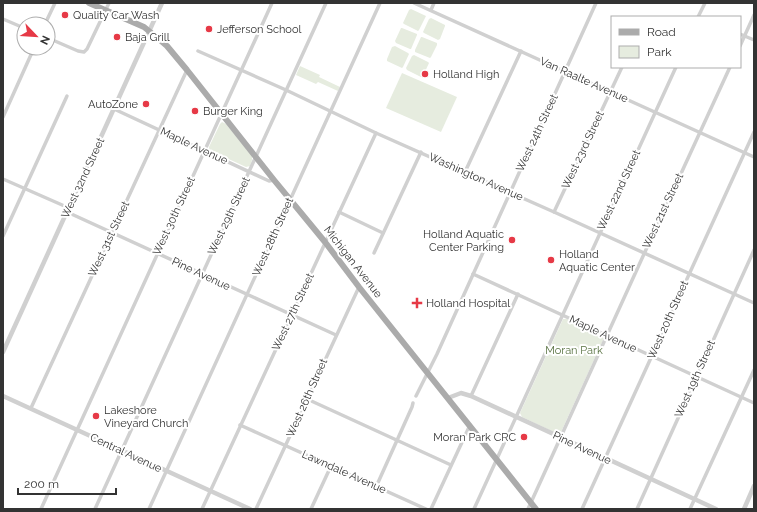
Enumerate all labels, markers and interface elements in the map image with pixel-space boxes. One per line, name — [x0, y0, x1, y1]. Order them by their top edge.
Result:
place label: Quality Car Wash — [73, 9, 160, 22]
marker: Quality Car Wash — [60, 10, 70, 20]
north arrow — [16, 16, 56, 56]
legend — [611, 16, 741, 68]
place label: Jefferson School — [217, 23, 301, 36]
marker: Jefferson School — [204, 24, 214, 34]
text: Road — [647, 25, 676, 39]
place label: Baja Grill — [125, 31, 170, 44]
marker: Baja Grill — [112, 32, 122, 42]
text: N — [37, 33, 52, 47]
text: Park — [647, 45, 672, 59]
street label: Van Raalte Avenue — [538, 55, 631, 106]
place label: Holland High — [433, 68, 499, 81]
marker: Holland High — [420, 69, 430, 79]
street label: West 24th Street — [513, 92, 561, 174]
place label: AutoZone — [88, 98, 139, 111]
marker: AutoZone — [141, 99, 151, 109]
place label: Burger King — [203, 105, 263, 118]
marker: Burger King — [190, 106, 200, 116]
street label: West 23rd Street — [559, 109, 607, 191]
street label: Maple Avenue — [158, 125, 230, 168]
street label: West 32nd Street — [59, 135, 107, 220]
street label: West 22nd Street — [595, 148, 643, 232]
street label: Washington Avenue — [427, 150, 526, 204]
street label: West 21st Street — [640, 171, 686, 251]
street label: West 30th Street — [150, 174, 198, 257]
street label: West 29th Street — [205, 175, 253, 257]
street label: West 28th Street — [250, 195, 296, 278]
street label: West 31st Street — [86, 199, 132, 279]
street label: Michigan Avenue — [321, 224, 385, 301]
place label: Holland Aquatic Center Parking — [423, 228, 504, 254]
marker: Holland Aquatic Center Parking — [507, 235, 517, 245]
place label: Holland Aquatic Center — [559, 248, 635, 274]
street label: Pine Avenue — [170, 255, 233, 293]
marker: Holland Aquatic Center — [546, 255, 556, 265]
street label: West 27th Street — [269, 271, 317, 353]
street label: West 20th Street — [645, 278, 691, 361]
marker: Holland Hospital — [411, 297, 423, 309]
place label: Holland Hospital — [426, 297, 510, 310]
street label: Maple Avenue — [567, 313, 639, 356]
street label: West 19th Street — [672, 338, 718, 420]
park label: Moran Park — [545, 344, 603, 357]
street label: West 26th Street — [284, 356, 330, 439]
place label: Lakeshore Vineyard Church — [104, 404, 188, 430]
marker: Lakeshore Vineyard Church — [91, 411, 101, 421]
street label: Pine Avenue — [551, 429, 614, 467]
street label: Central Avenue — [88, 431, 164, 476]
place label: Moran Park CRC — [433, 431, 516, 444]
marker: Moran Park CRC — [519, 432, 529, 442]
street label: Lawndale Avenue — [300, 448, 389, 497]
scale bar — [18, 470, 116, 496]
text: 200 m — [24, 477, 59, 491]

